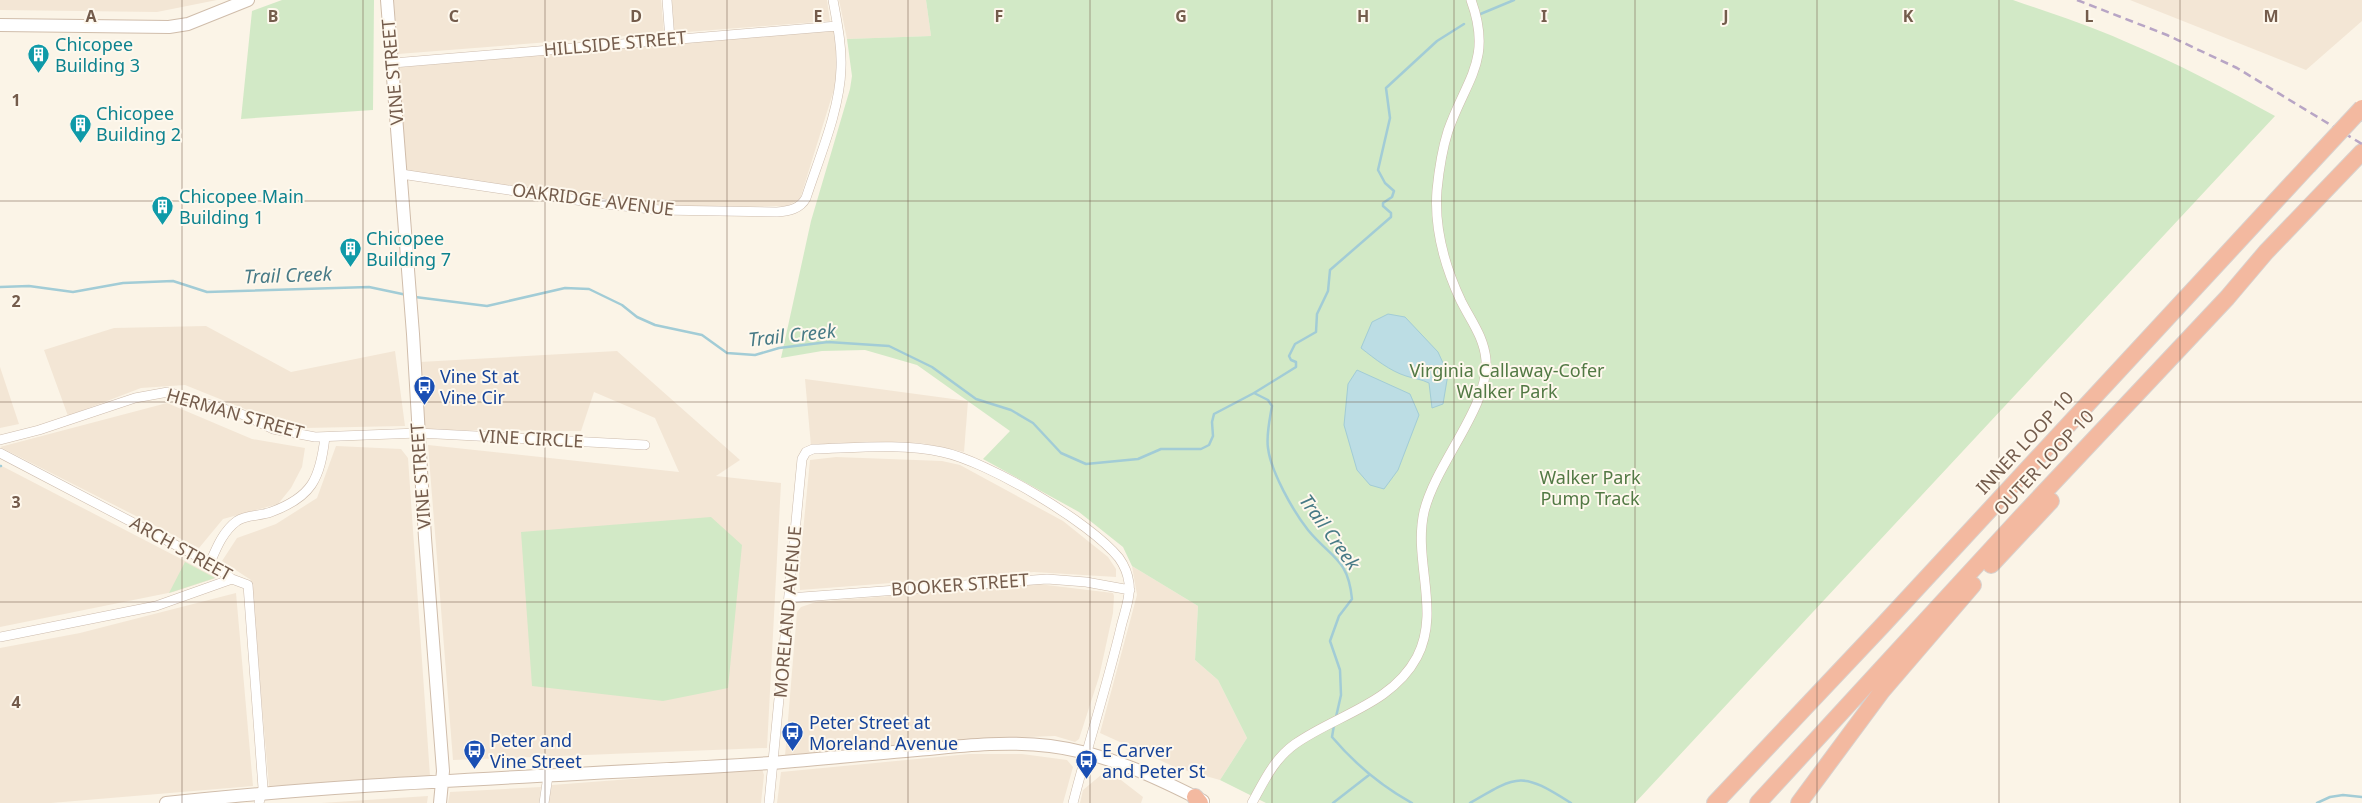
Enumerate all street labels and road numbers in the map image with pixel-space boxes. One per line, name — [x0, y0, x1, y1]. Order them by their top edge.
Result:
street label: VINE STREET — [375, 18, 409, 126]
street label: HILLSIDE STREET — [543, 25, 687, 61]
street label: OAKRIDGE AVENUE — [511, 177, 675, 221]
street label: HERMAN STREET — [164, 382, 307, 444]
street label: INNER LOOP 10 — [1970, 386, 2078, 499]
street label: OUTER LOOP 10 — [1988, 404, 2099, 520]
street label: VINE STREET — [404, 422, 436, 530]
street label: VINE CIRCLE — [478, 423, 584, 453]
street label: ARCH STREET — [126, 510, 237, 586]
street label: MORELAND AVENUE — [768, 525, 806, 699]
street label: BOOKER STREET — [890, 567, 1030, 601]

